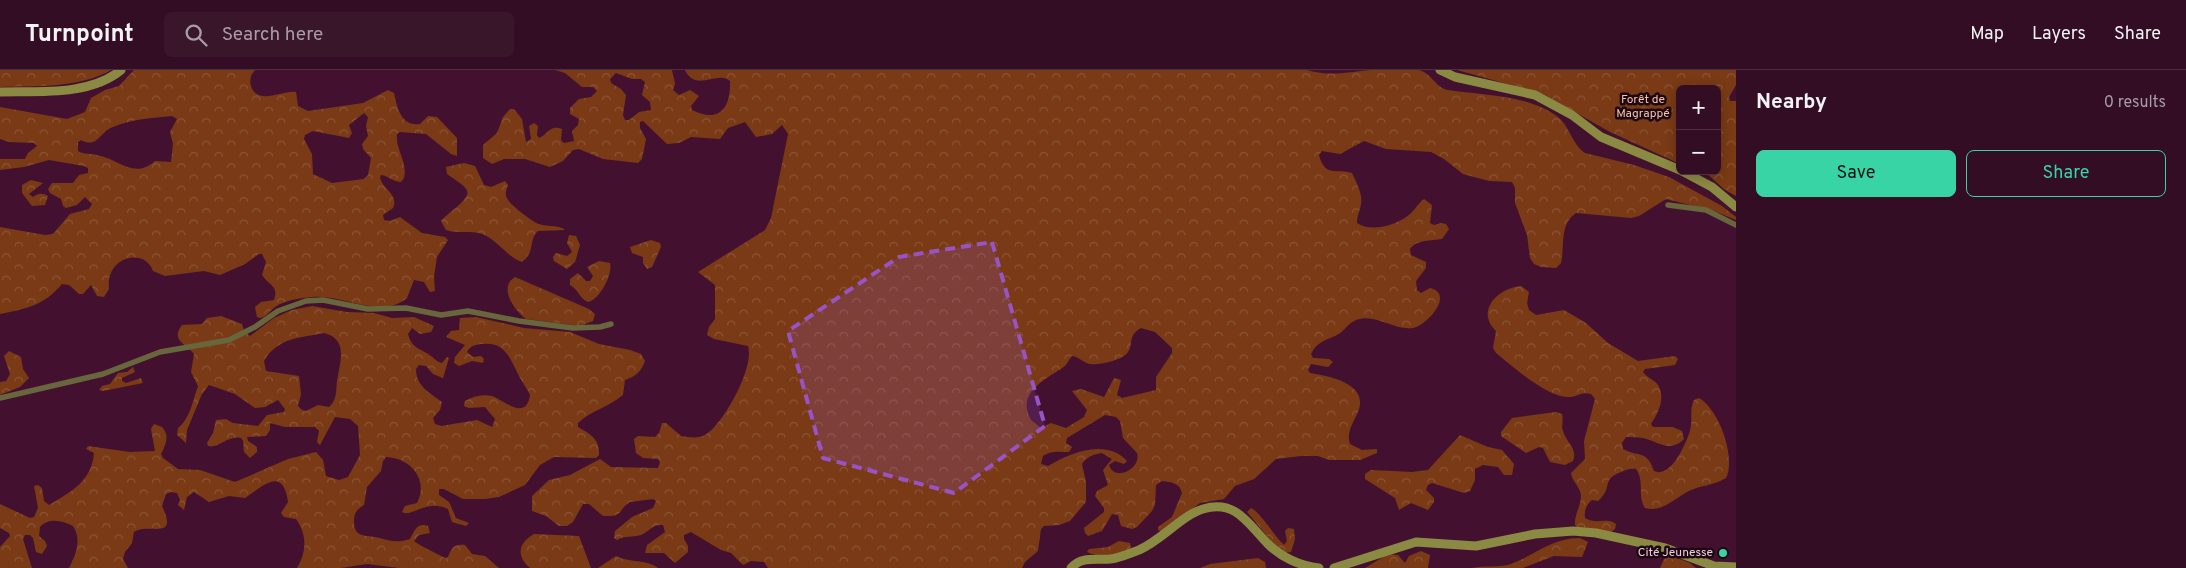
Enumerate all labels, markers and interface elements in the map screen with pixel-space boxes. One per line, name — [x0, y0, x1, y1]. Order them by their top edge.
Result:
search box — [164, 12, 514, 57]
text: Turnpoint — [25, 20, 134, 50]
icon: search — [182, 21, 210, 49]
text: Search here — [222, 23, 323, 47]
text: Map — [1970, 23, 2004, 46]
text: Layers — [2032, 23, 2086, 46]
text: Share — [2114, 23, 2161, 46]
map controls — [1676, 85, 1721, 175]
button: + — [1676, 85, 1721, 130]
text: Nearby — [1756, 89, 1827, 116]
park label: Forêt de Magrappé — [1616, 92, 1670, 122]
text: 0 results — [2104, 93, 2166, 113]
button: − — [1676, 130, 1721, 175]
button: Save — [1756, 150, 1956, 197]
button: Share — [1966, 150, 2166, 197]
place label: Cité Jeunesse — [1638, 545, 1713, 561]
marker: Cité Jeunesse — [1717, 547, 1729, 559]

